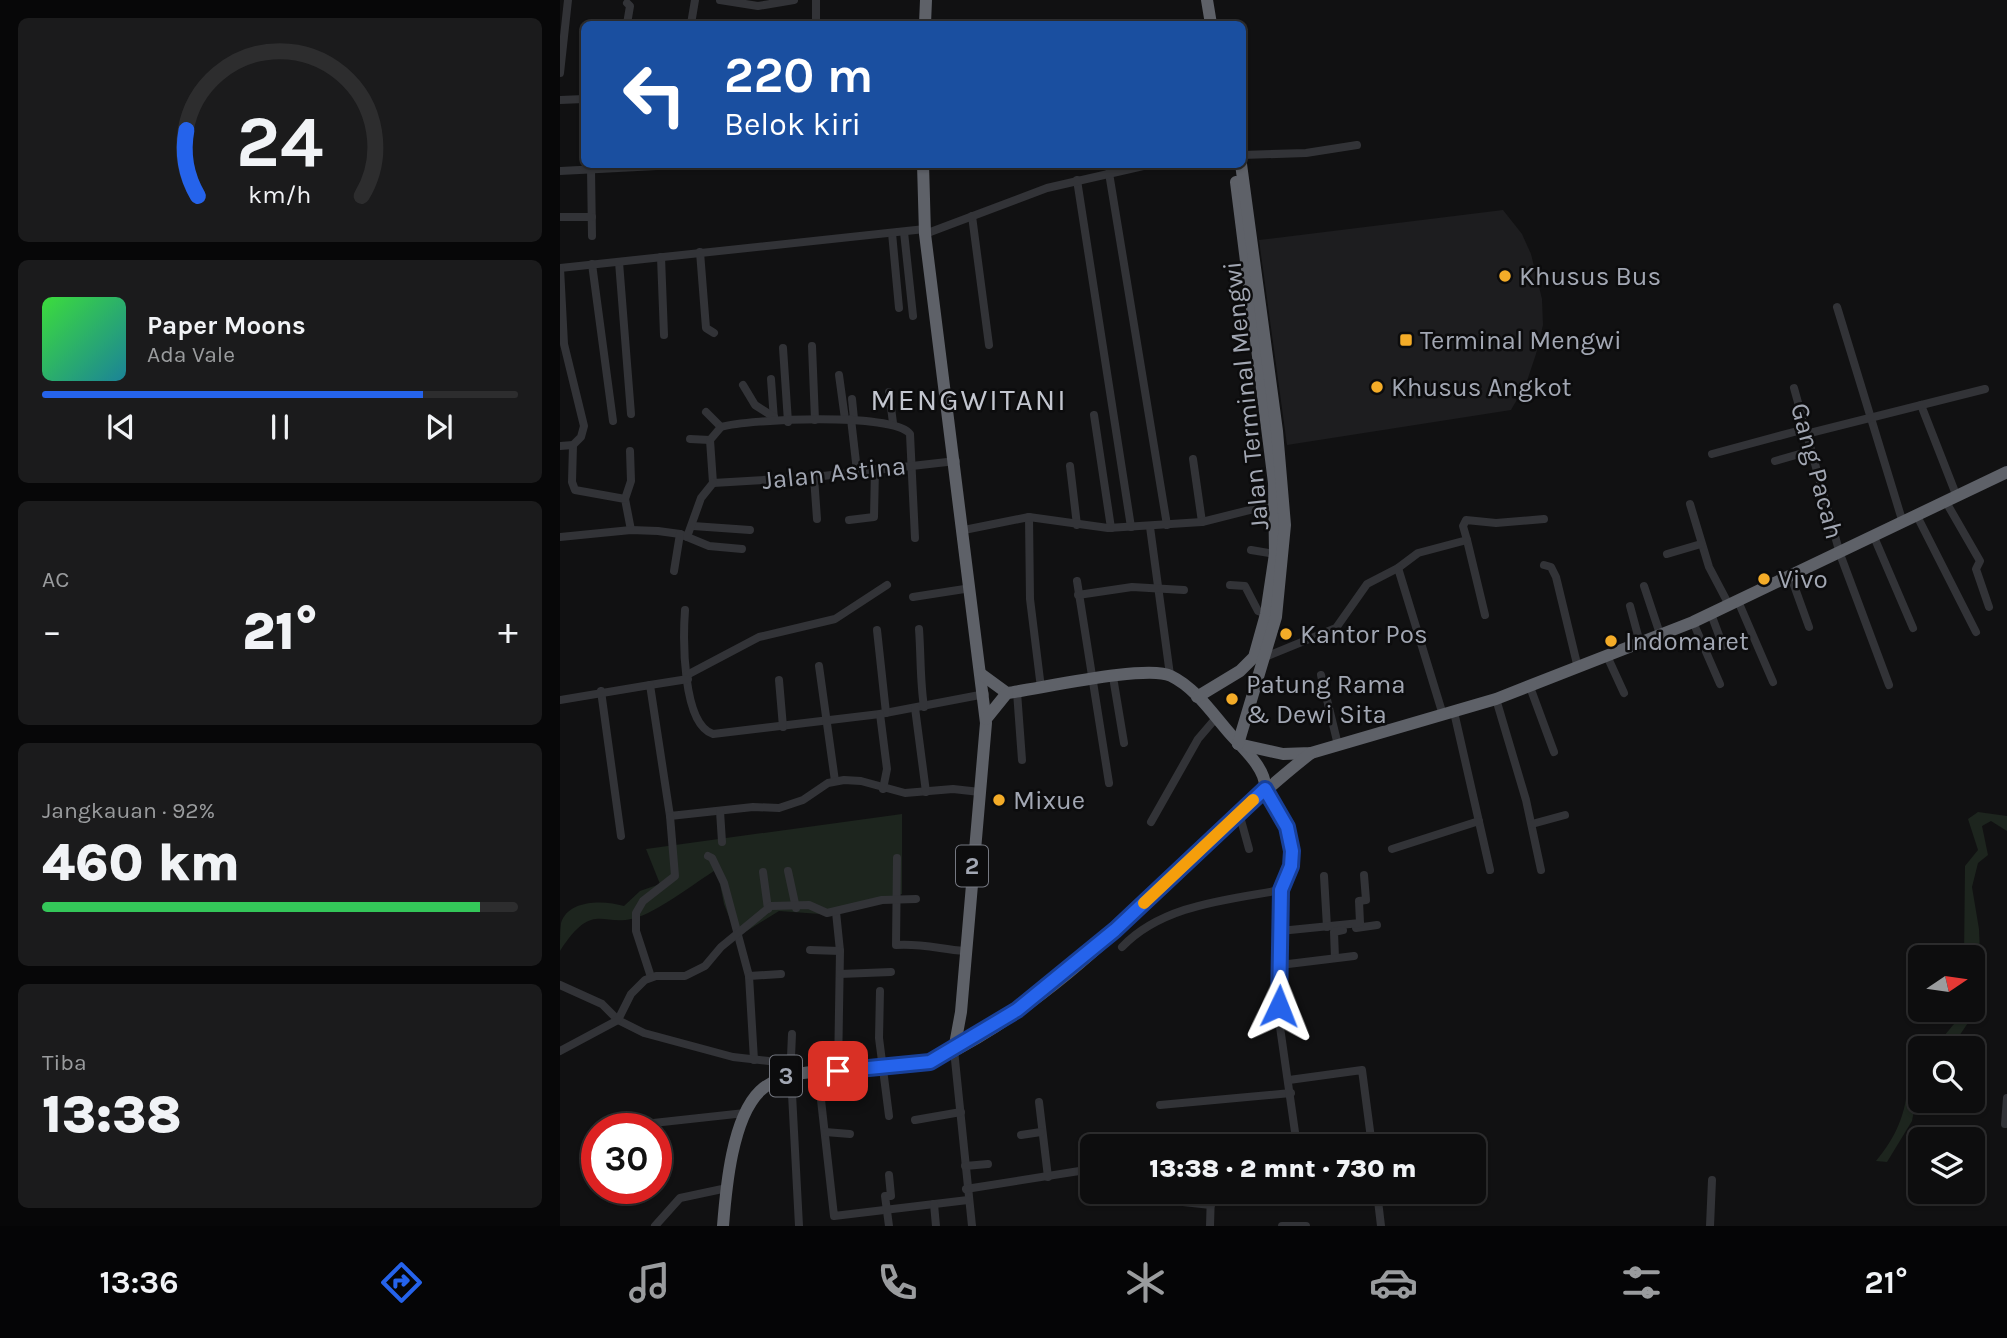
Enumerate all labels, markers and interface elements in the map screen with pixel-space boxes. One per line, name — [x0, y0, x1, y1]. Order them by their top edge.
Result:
text: 220 m — [724, 47, 873, 104]
icon: left — [609, 49, 700, 140]
text: 24 — [236, 99, 324, 184]
text: Belok kiri — [724, 106, 861, 143]
text: km/h — [248, 180, 312, 209]
street label: Jalan Terminal Mengwi — [1216, 260, 1276, 532]
place label: Khusus Bus — [1519, 261, 1661, 292]
marker: Khusus Bus — [1497, 268, 1513, 284]
text: Paper Moons — [147, 310, 306, 341]
place label: Terminal Mengwi — [1420, 325, 1622, 356]
marker: Terminal Mengwi — [1398, 332, 1414, 348]
text: Ada Vale — [147, 341, 235, 368]
place label: Khusus Angkot — [1391, 372, 1572, 403]
marker: Khusus Angkot — [1369, 379, 1385, 395]
district label: MENGWITANI — [870, 382, 1068, 418]
street label: Gang Pacah — [1784, 400, 1850, 542]
icon: previous — [102, 408, 140, 446]
icon: pause — [261, 408, 299, 446]
icon: next — [420, 408, 458, 446]
street label: Jalan Astina — [761, 450, 907, 496]
place label: Vivo — [1778, 564, 1828, 595]
text: AC — [42, 566, 69, 593]
marker: Vivo — [1756, 571, 1772, 587]
text: 21° — [242, 601, 318, 662]
text: − — [42, 609, 62, 654]
text: + — [498, 609, 518, 654]
place label: Kantor Pos — [1300, 619, 1428, 650]
marker: Kantor Pos — [1278, 626, 1294, 642]
place label: Indomaret — [1625, 626, 1749, 657]
marker: Indomaret — [1603, 633, 1619, 649]
place label: Patung Rama & Dewi Sita — [1246, 669, 1406, 730]
marker: Patung Rama & Dewi Sita — [1224, 691, 1240, 707]
place label: Mixue — [1013, 785, 1085, 816]
marker: Mixue — [991, 792, 1007, 808]
text: Jangkauan · 92% — [42, 797, 215, 824]
text: 460 km — [42, 832, 240, 893]
road number: 2 — [956, 846, 988, 886]
north arrow — [1908, 945, 1984, 1022]
map controls — [1908, 945, 1985, 1204]
position arrow — [1242, 969, 1316, 1043]
button: search — [1908, 1036, 1985, 1113]
pin — [808, 1041, 868, 1101]
text: Tiba — [42, 1049, 87, 1076]
icon: arrive — [819, 1052, 857, 1090]
road number: 3 — [770, 1056, 802, 1096]
text: 13:38 — [42, 1084, 182, 1145]
speed limit sign: 30 — [581, 1113, 672, 1204]
button: layers — [1908, 1127, 1985, 1204]
text: 13:38 · 2 mnt · 730 m — [1149, 1153, 1417, 1184]
icon: directions — [377, 1258, 426, 1307]
icon: music — [625, 1258, 674, 1307]
icon: phone — [873, 1258, 922, 1307]
icon: climate — [1121, 1258, 1170, 1307]
icon: car — [1369, 1258, 1418, 1307]
icon: filters — [1617, 1258, 1666, 1307]
text: 13:36 — [99, 1264, 179, 1301]
text: 21° — [1864, 1264, 1908, 1301]

